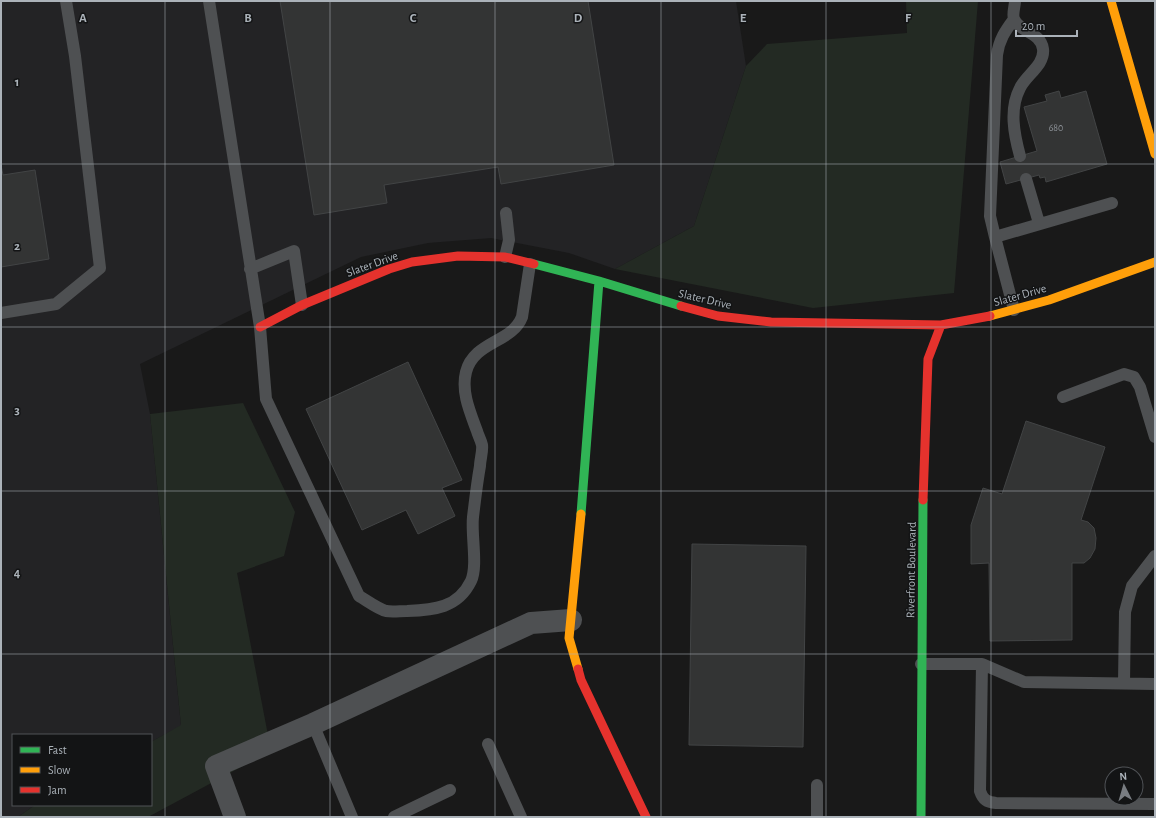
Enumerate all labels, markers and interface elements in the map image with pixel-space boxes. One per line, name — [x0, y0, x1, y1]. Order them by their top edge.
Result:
text: A — [79, 12, 87, 25]
text: B — [244, 12, 252, 25]
text: C — [410, 12, 417, 25]
text: D — [574, 12, 583, 25]
text: E — [740, 12, 747, 25]
text: F — [905, 12, 912, 25]
scale bar — [1016, 12, 1077, 38]
text: 20 m — [1022, 20, 1045, 32]
text: 1 — [15, 76, 19, 89]
house number: 680 — [1049, 123, 1063, 133]
text: 2 — [14, 240, 20, 253]
street label: Slater Drive — [345, 249, 399, 279]
street label: Slater Drive — [992, 282, 1048, 308]
street label: Slater Drive — [677, 287, 733, 311]
text: 3 — [14, 404, 20, 417]
street label: Riverfront Boulevard — [904, 522, 918, 618]
text: 4 — [14, 567, 21, 580]
legend — [12, 734, 152, 806]
text: Fast — [48, 744, 67, 756]
text: Slow — [48, 764, 70, 776]
north arrow — [1104, 766, 1144, 806]
text: N — [1119, 771, 1127, 782]
text: Jam — [48, 784, 67, 796]

